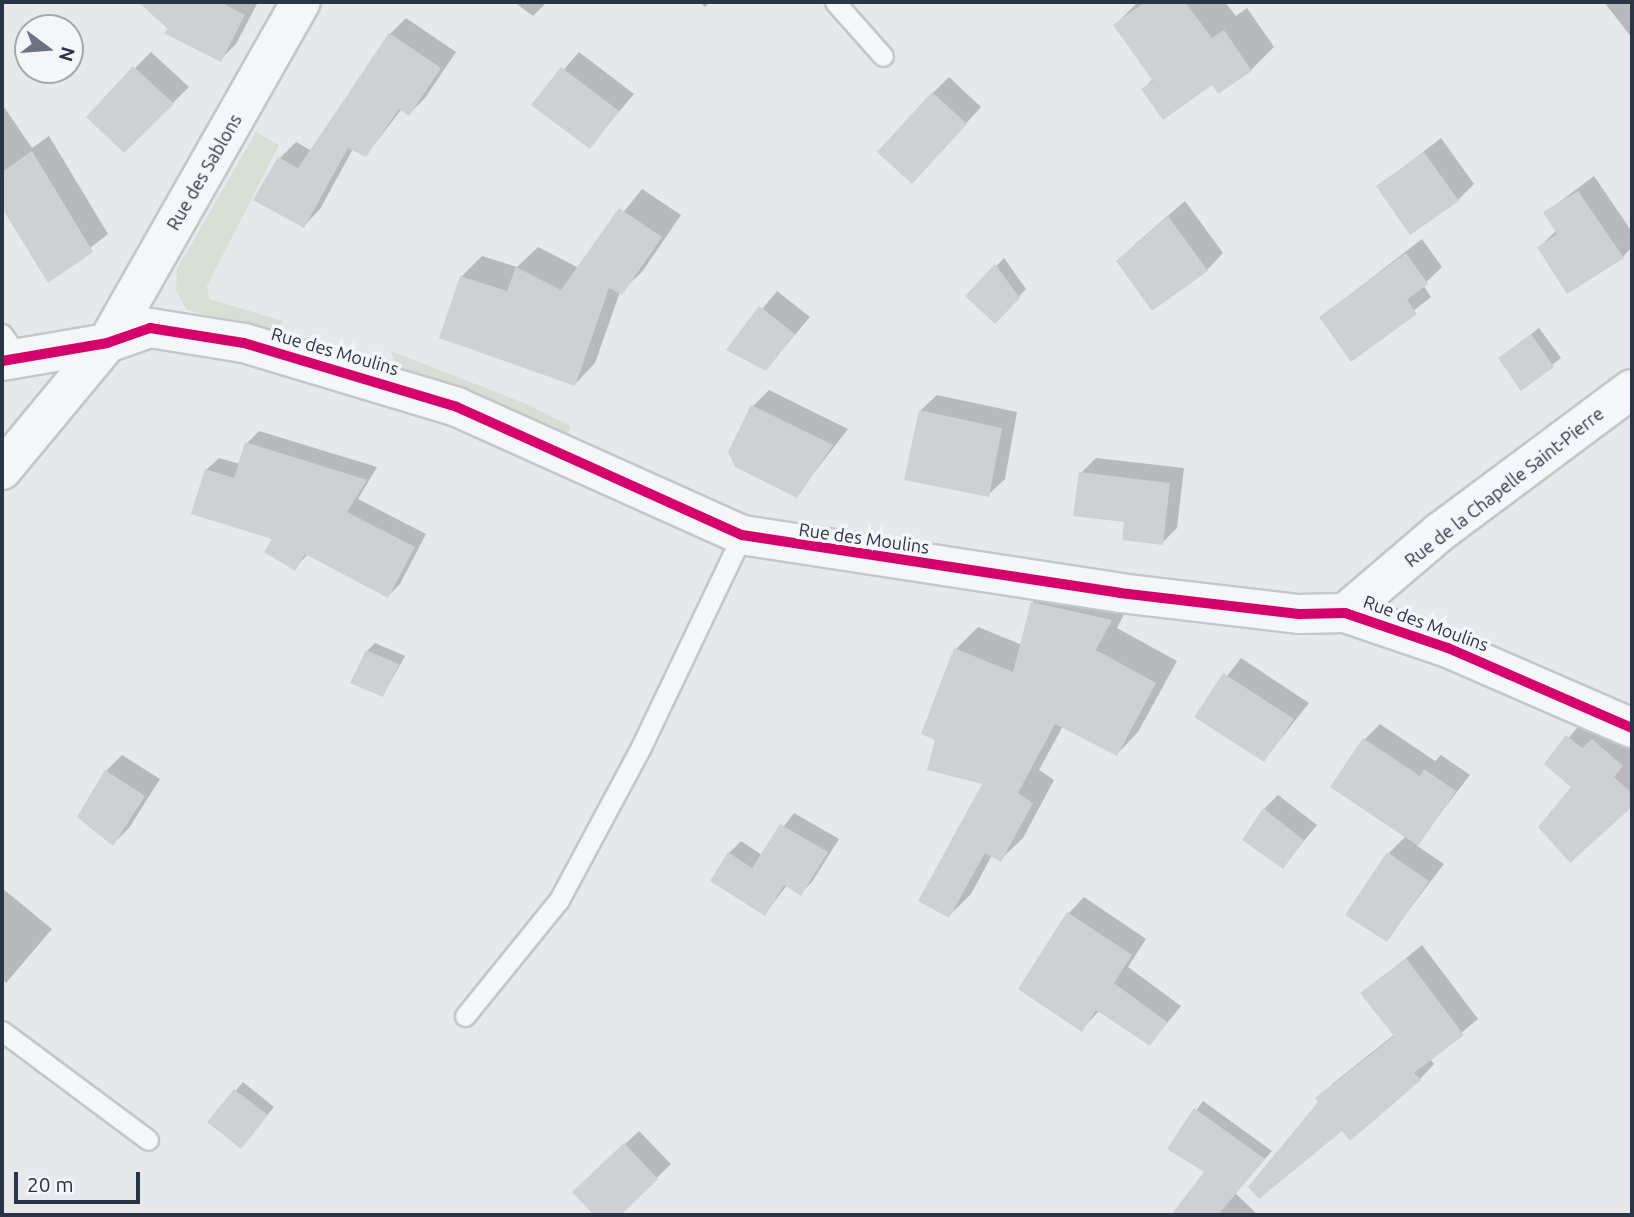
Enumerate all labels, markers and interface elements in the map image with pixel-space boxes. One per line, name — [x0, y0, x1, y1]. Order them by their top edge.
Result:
north arrow — [14, 14, 84, 84]
text: N — [55, 44, 80, 64]
street label: Rue des Sablons — [162, 110, 246, 234]
street label: Rue des Moulins — [269, 322, 401, 380]
street label: Rue de la Chapelle Saint-Pierre — [1400, 403, 1608, 571]
street label: Rue des Moulins — [797, 518, 931, 558]
street label: Rue des Moulins — [1360, 590, 1492, 656]
scale bar — [18, 1158, 144, 1202]
text: 20 m — [27, 1172, 74, 1196]

